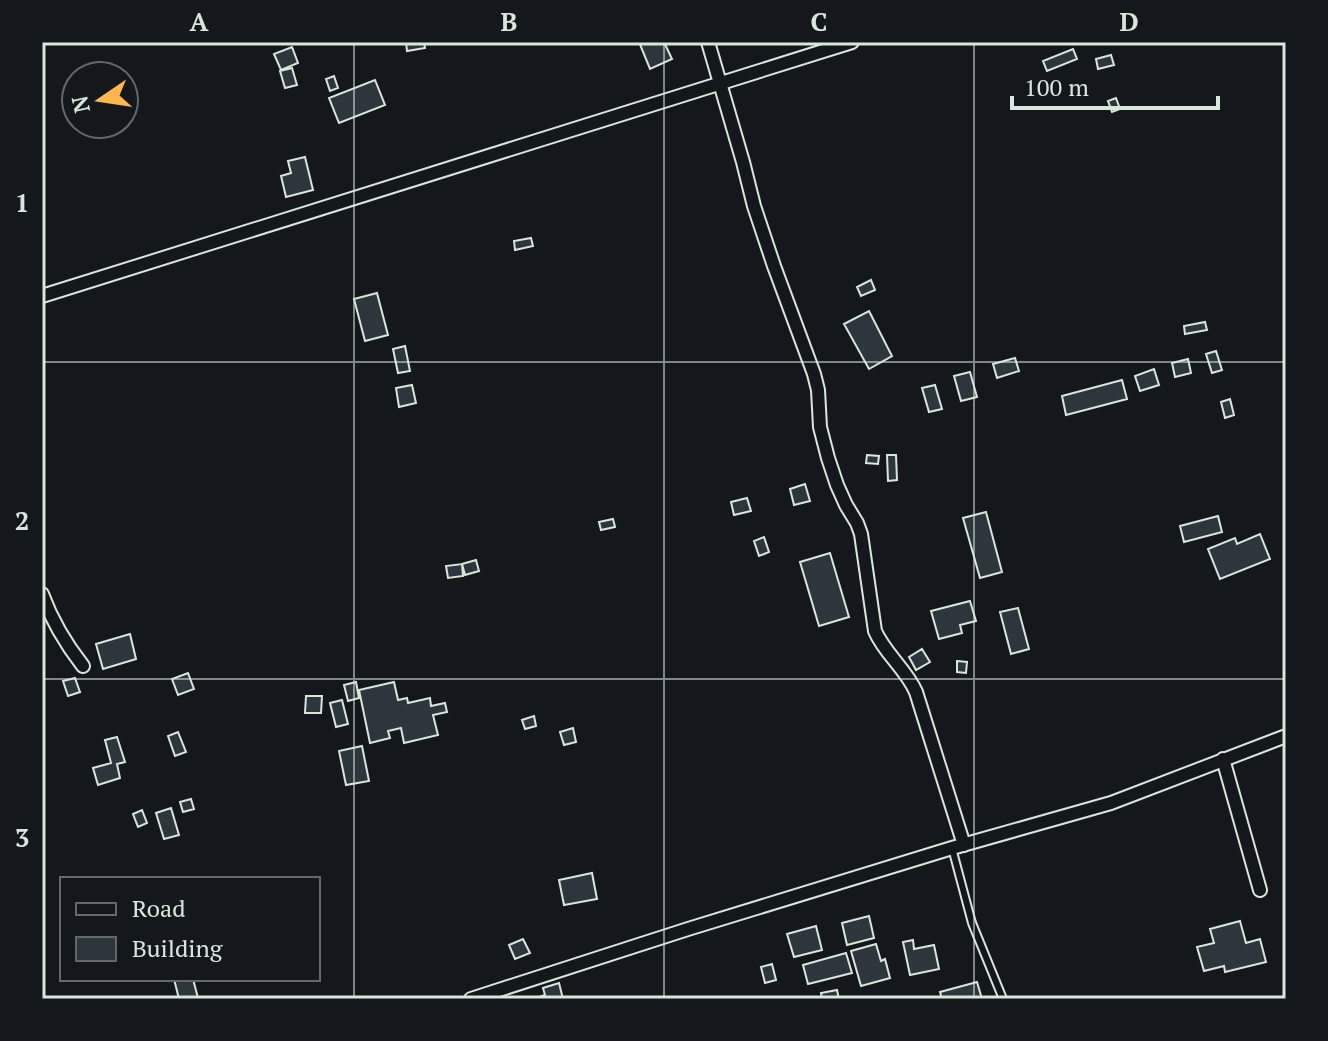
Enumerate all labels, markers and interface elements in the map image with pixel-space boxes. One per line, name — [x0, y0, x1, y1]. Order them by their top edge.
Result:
text: A — [190, 4, 209, 38]
text: B — [501, 4, 517, 38]
text: C — [811, 4, 827, 38]
text: D — [1119, 4, 1139, 38]
north arrow — [60, 60, 140, 140]
scale bar — [1012, 60, 1218, 110]
text: 100 m — [1024, 71, 1089, 103]
text: N — [64, 93, 96, 116]
text: 1 — [15, 185, 29, 219]
text: 2 — [15, 503, 29, 537]
text: 3 — [15, 820, 29, 854]
legend — [60, 877, 320, 981]
text: Road — [132, 892, 186, 924]
text: Building — [132, 932, 223, 964]

